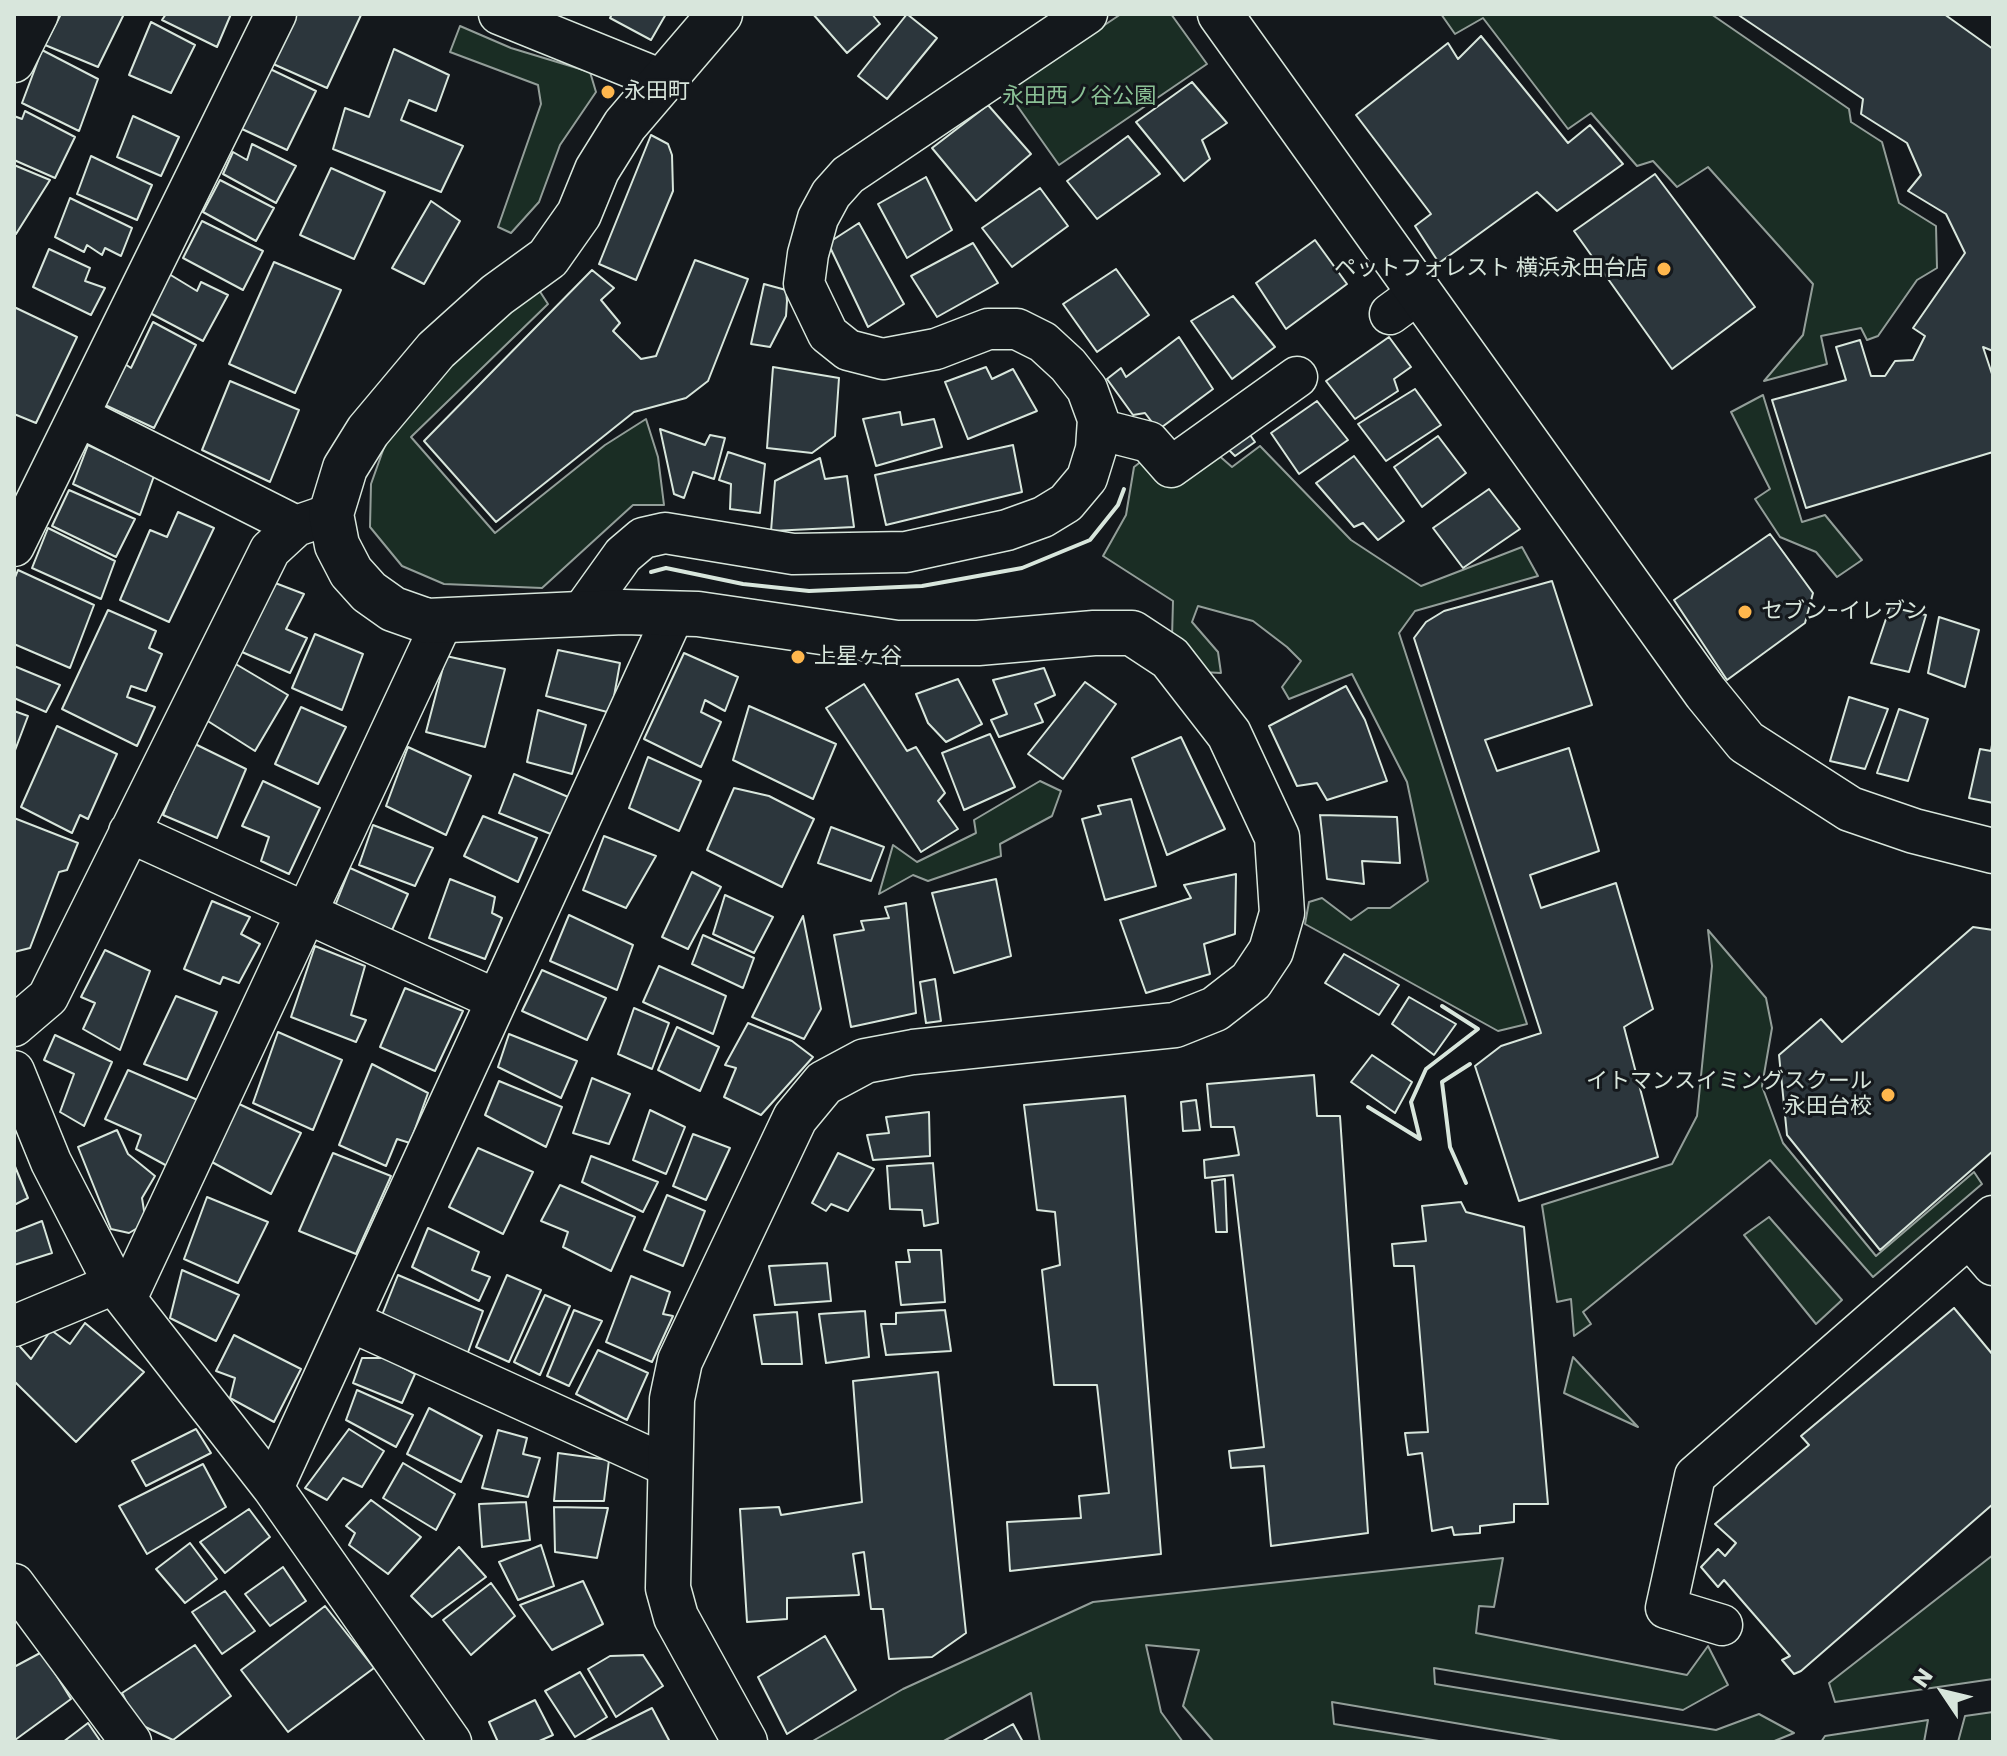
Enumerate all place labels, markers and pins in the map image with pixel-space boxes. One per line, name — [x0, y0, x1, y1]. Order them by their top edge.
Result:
place label: 永田町 — [624, 79, 690, 105]
marker: 永田町 — [599, 83, 617, 101]
place label: ペットフォレスト 横浜永田台店 — [1334, 256, 1648, 282]
marker: ペットフォレスト 横浜永田台店 — [1655, 260, 1673, 278]
place label: セブン-イレブン — [1761, 599, 1927, 625]
marker: セブン-イレブン — [1736, 603, 1754, 621]
place label: 上星ヶ谷 — [814, 644, 902, 670]
marker: 上星ヶ谷 — [789, 648, 807, 666]
place label: イトマンスイミングスクール 永田台校 — [1586, 1069, 1872, 1120]
marker: イトマンスイミングスクール 永田台校 — [1879, 1086, 1897, 1104]

